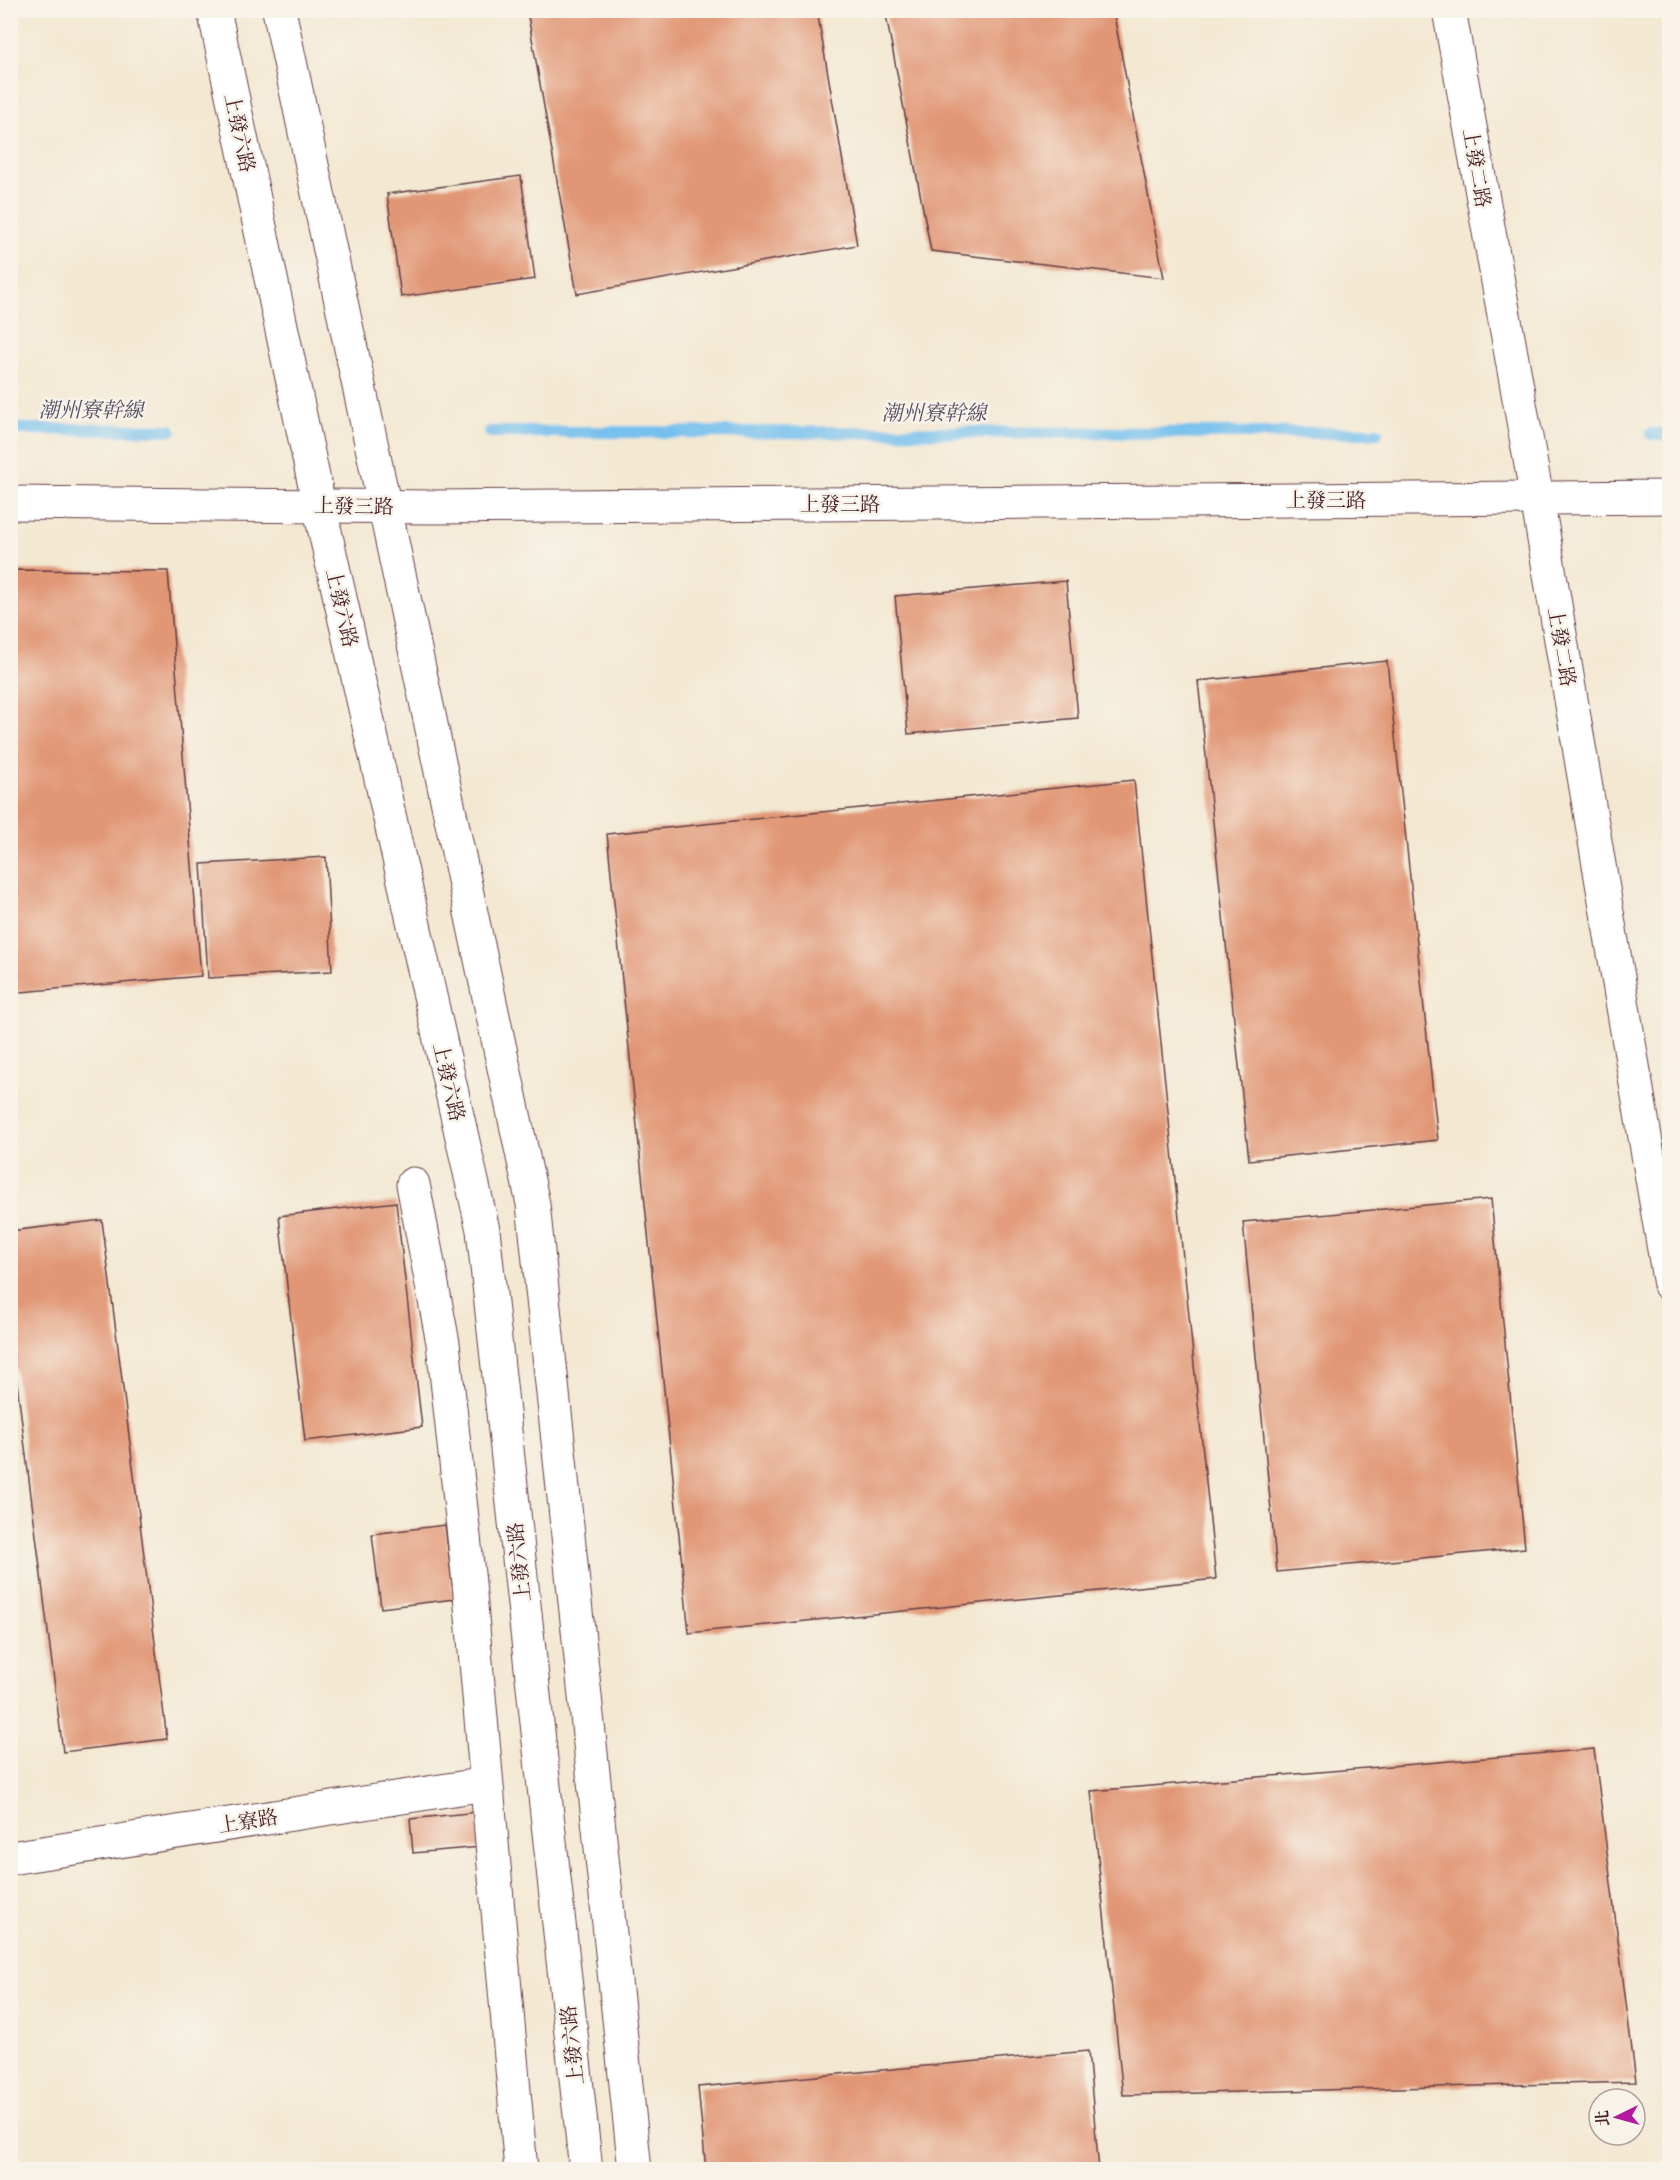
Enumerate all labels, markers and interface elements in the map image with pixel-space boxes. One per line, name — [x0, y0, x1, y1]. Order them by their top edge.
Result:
street label: 上發六路 — [220, 92, 259, 175]
street label: 上發二路 — [1458, 127, 1495, 209]
water label: 潮州寮幹線 — [39, 398, 145, 422]
water label: 潮州寮幹線 — [882, 401, 988, 425]
street label: 上發三路 — [1286, 489, 1366, 512]
street label: 上發三路 — [800, 493, 880, 516]
street label: 上發三路 — [314, 494, 394, 519]
street label: 上發六路 — [321, 567, 362, 650]
street label: 上發二路 — [1543, 606, 1580, 688]
street label: 上發六路 — [428, 1041, 469, 1124]
street label: 上發六路 — [504, 1521, 535, 1603]
street label: 上寮路 — [217, 1805, 280, 1838]
street label: 上發六路 — [557, 2004, 588, 2086]
north arrow — [1587, 2087, 1647, 2147]
text: 北 — [1592, 2109, 1613, 2127]

